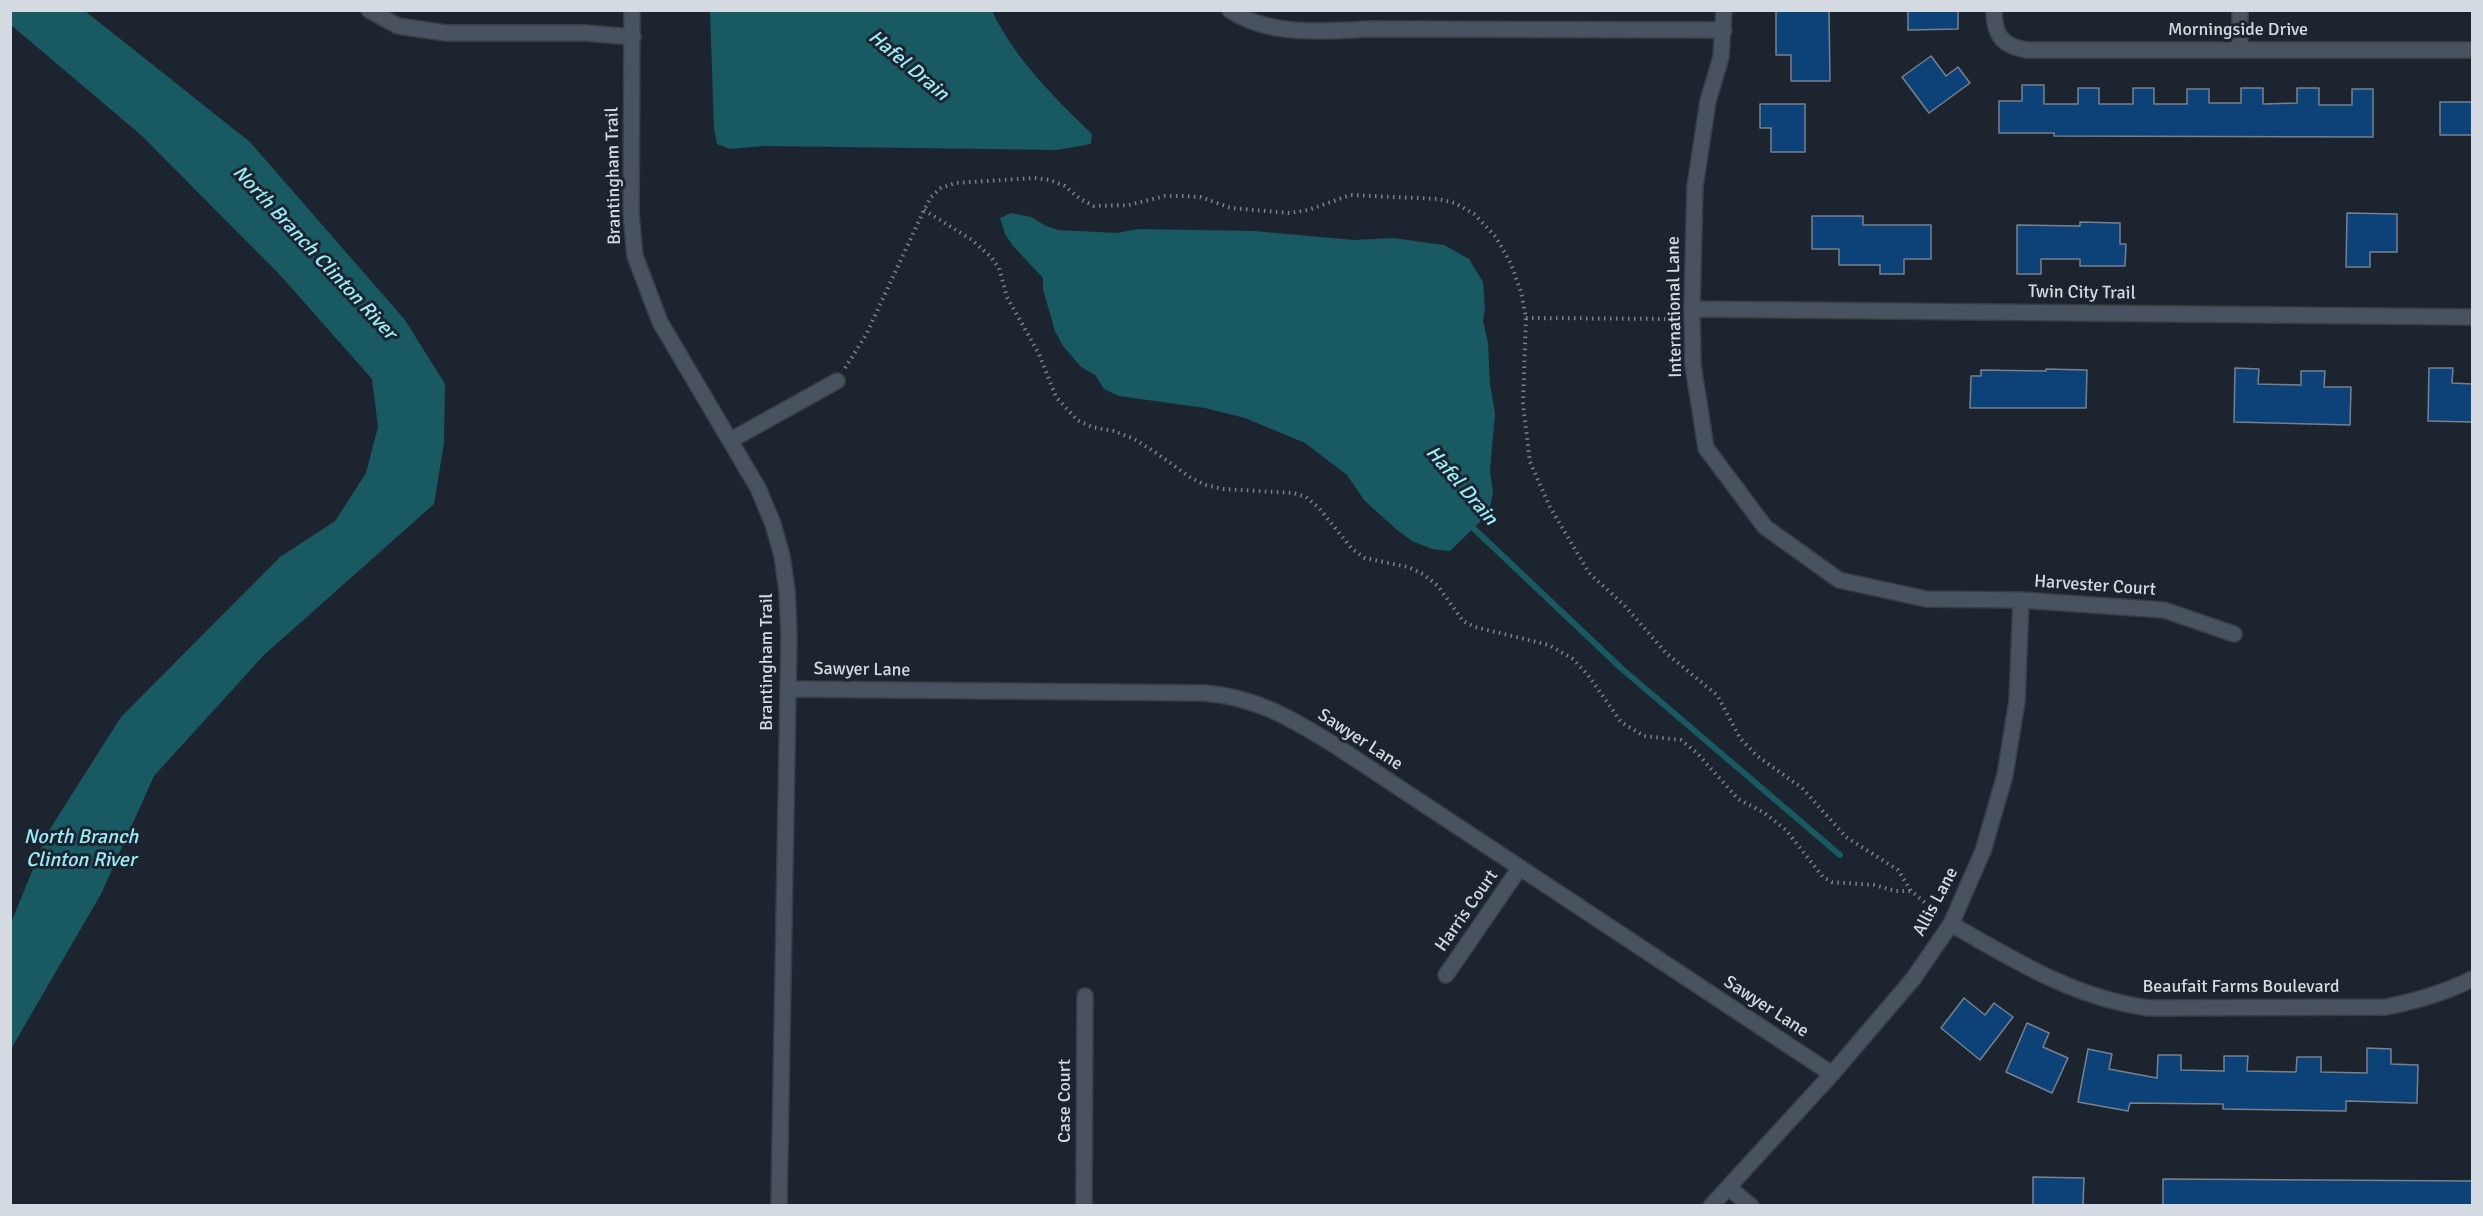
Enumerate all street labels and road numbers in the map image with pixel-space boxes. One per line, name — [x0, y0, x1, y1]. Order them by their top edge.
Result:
street label: Morningside Drive — [2168, 19, 2308, 41]
street label: Brantingham Trail — [602, 107, 626, 245]
street label: International Lane — [1663, 236, 1687, 378]
street label: Twin City Trail — [2028, 281, 2136, 305]
street label: Harvester Court — [2033, 571, 2157, 601]
street label: Brantingham Trail — [756, 593, 778, 731]
street label: Sawyer Lane — [813, 658, 911, 682]
street label: Sawyer Lane — [1313, 705, 1407, 775]
street label: Allis Lane — [1909, 864, 1963, 940]
street label: Harris Court — [1431, 866, 1503, 956]
street label: Sawyer Lane — [1719, 972, 1813, 1042]
street label: Beaufait Farms Boulevard — [2142, 976, 2340, 998]
street label: Case Court — [1054, 1059, 1076, 1143]

